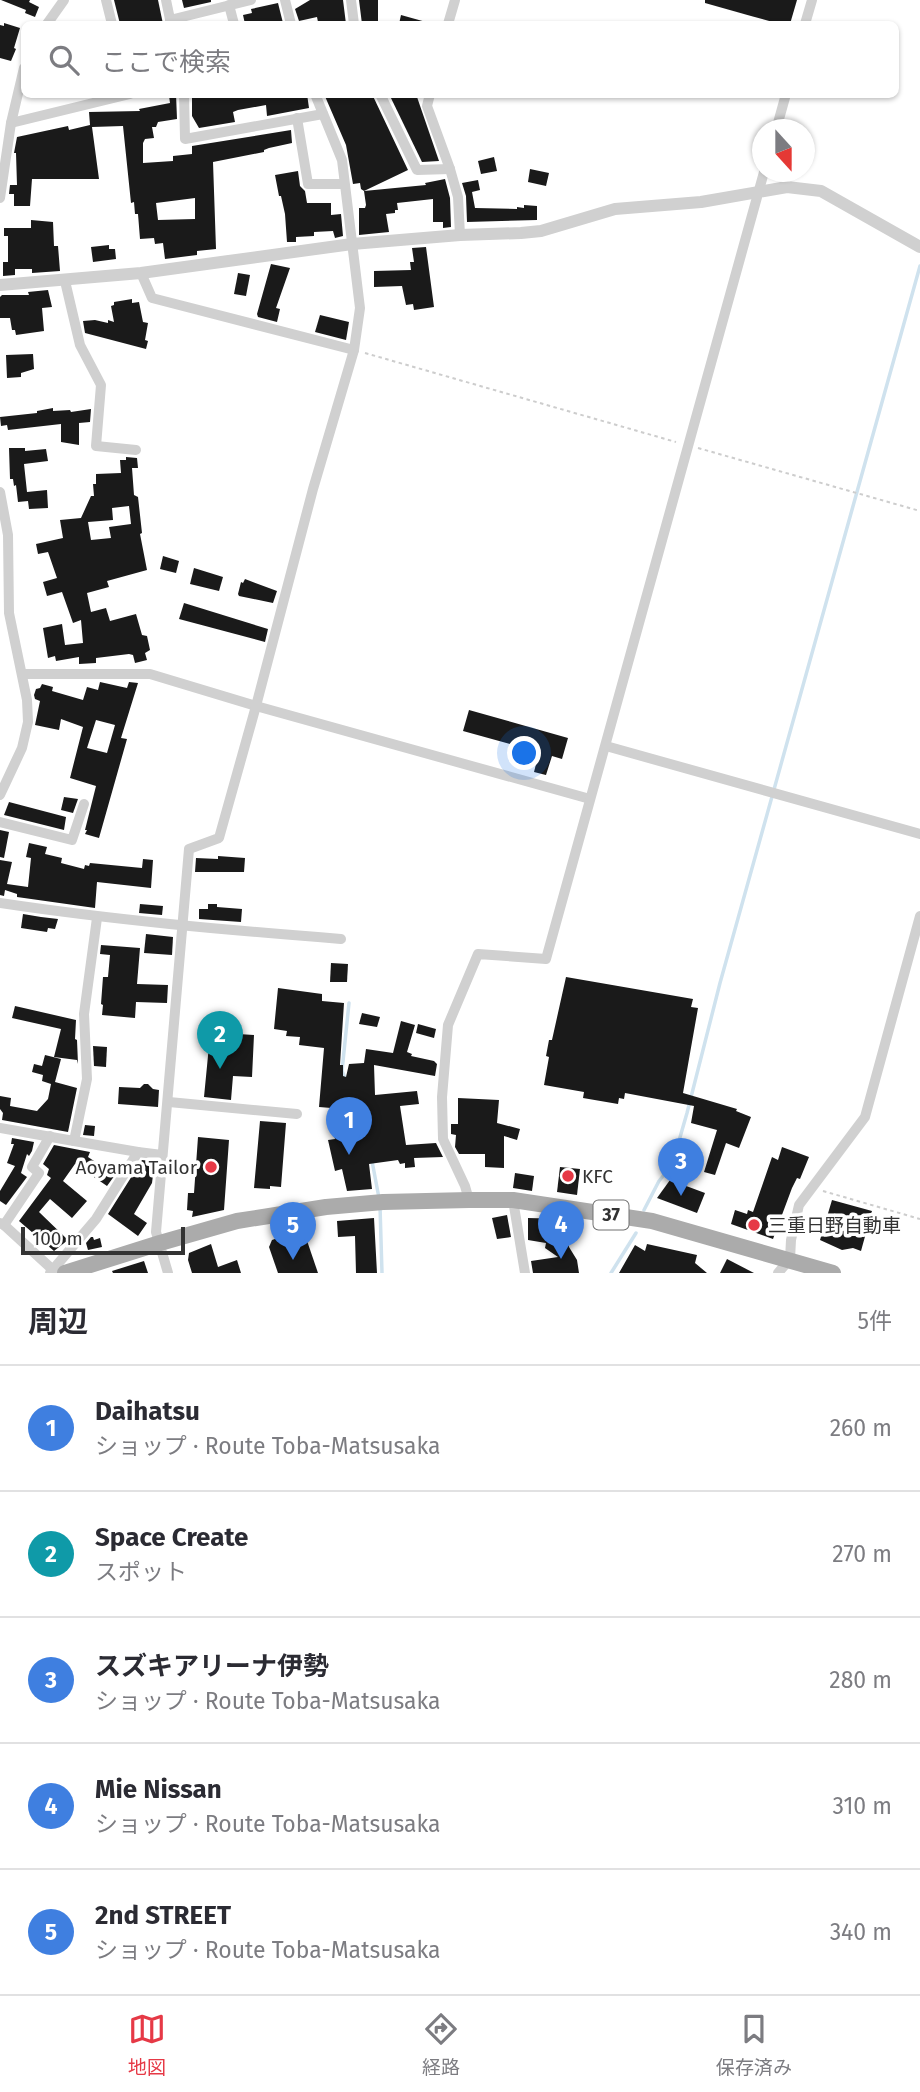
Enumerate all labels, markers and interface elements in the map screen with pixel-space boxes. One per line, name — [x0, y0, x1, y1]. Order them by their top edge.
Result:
search box — [21, 21, 899, 98]
icon: search — [45, 41, 83, 79]
text: ここで検索 — [101, 47, 231, 78]
north arrow — [752, 119, 815, 182]
your location — [507, 736, 541, 770]
pin: 2 — [197, 1011, 243, 1069]
pin: 1 — [326, 1097, 372, 1155]
pin: 3 — [658, 1138, 704, 1196]
place label: Aoyama Tailor — [76, 1156, 198, 1179]
marker: Aoyama Tailor — [203, 1159, 219, 1175]
place label: KFC — [582, 1165, 613, 1188]
marker: KFC — [560, 1168, 576, 1184]
road number: 37 — [594, 1200, 628, 1230]
pin: 4 — [538, 1201, 584, 1259]
pin: 5 — [270, 1202, 316, 1260]
place label: 三重日野自動車 — [768, 1214, 901, 1237]
marker: 三重日野自動車 — [746, 1217, 762, 1233]
scale bar — [21, 1224, 186, 1256]
text: 100 m — [32, 1227, 83, 1250]
text: 周辺 — [28, 1304, 88, 1340]
text: 5件 — [857, 1307, 892, 1335]
text: Daihatsu — [95, 1396, 200, 1427]
text: 1 — [46, 1414, 56, 1442]
text: 260 m — [830, 1414, 892, 1442]
text: ショップ · Route Toba-Matsusaka — [95, 1432, 441, 1460]
text: Space Create — [95, 1522, 248, 1553]
text: 2 — [45, 1540, 57, 1568]
text: 270 m — [832, 1540, 892, 1568]
text: スポット — [95, 1558, 187, 1586]
text: スズキアリーナ伊勢 — [95, 1651, 329, 1682]
text: 3 — [45, 1666, 57, 1694]
text: 280 m — [829, 1666, 892, 1694]
text: ショップ · Route Toba-Matsusaka — [95, 1687, 441, 1715]
text: Mie Nissan — [95, 1774, 222, 1805]
text: 4 — [45, 1792, 58, 1820]
text: 310 m — [832, 1792, 892, 1820]
text: ショップ · Route Toba-Matsusaka — [95, 1810, 441, 1838]
text: 2nd STREET — [95, 1900, 231, 1931]
text: 5 — [45, 1918, 57, 1946]
text: 340 m — [830, 1918, 892, 1946]
text: ショップ · Route Toba-Matsusaka — [95, 1936, 441, 1964]
tab: 地図 — [128, 2010, 166, 2079]
tab: 経路 — [422, 2010, 460, 2079]
tab: 保存済み — [716, 2010, 792, 2079]

